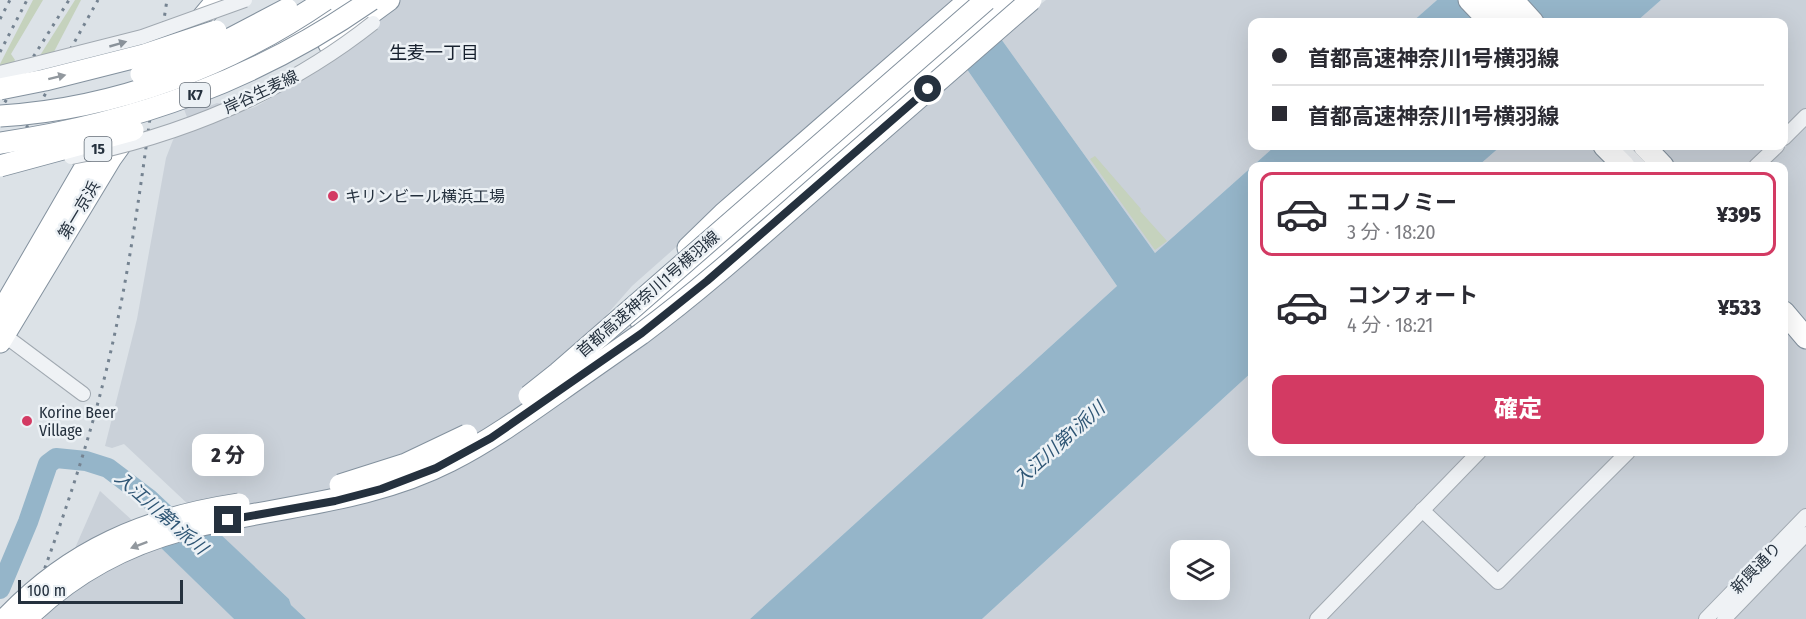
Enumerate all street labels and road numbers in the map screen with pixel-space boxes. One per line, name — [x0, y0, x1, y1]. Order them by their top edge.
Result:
street label: 岸谷生麦線 — [221, 66, 301, 118]
road number: K7 — [180, 83, 210, 107]
road number: 15 — [84, 137, 112, 161]
street label: 第一京浜 — [54, 178, 104, 242]
street label: 首都高速神奈川1号横羽線 — [573, 227, 723, 361]
street label: 新興通り — [1727, 538, 1785, 598]

